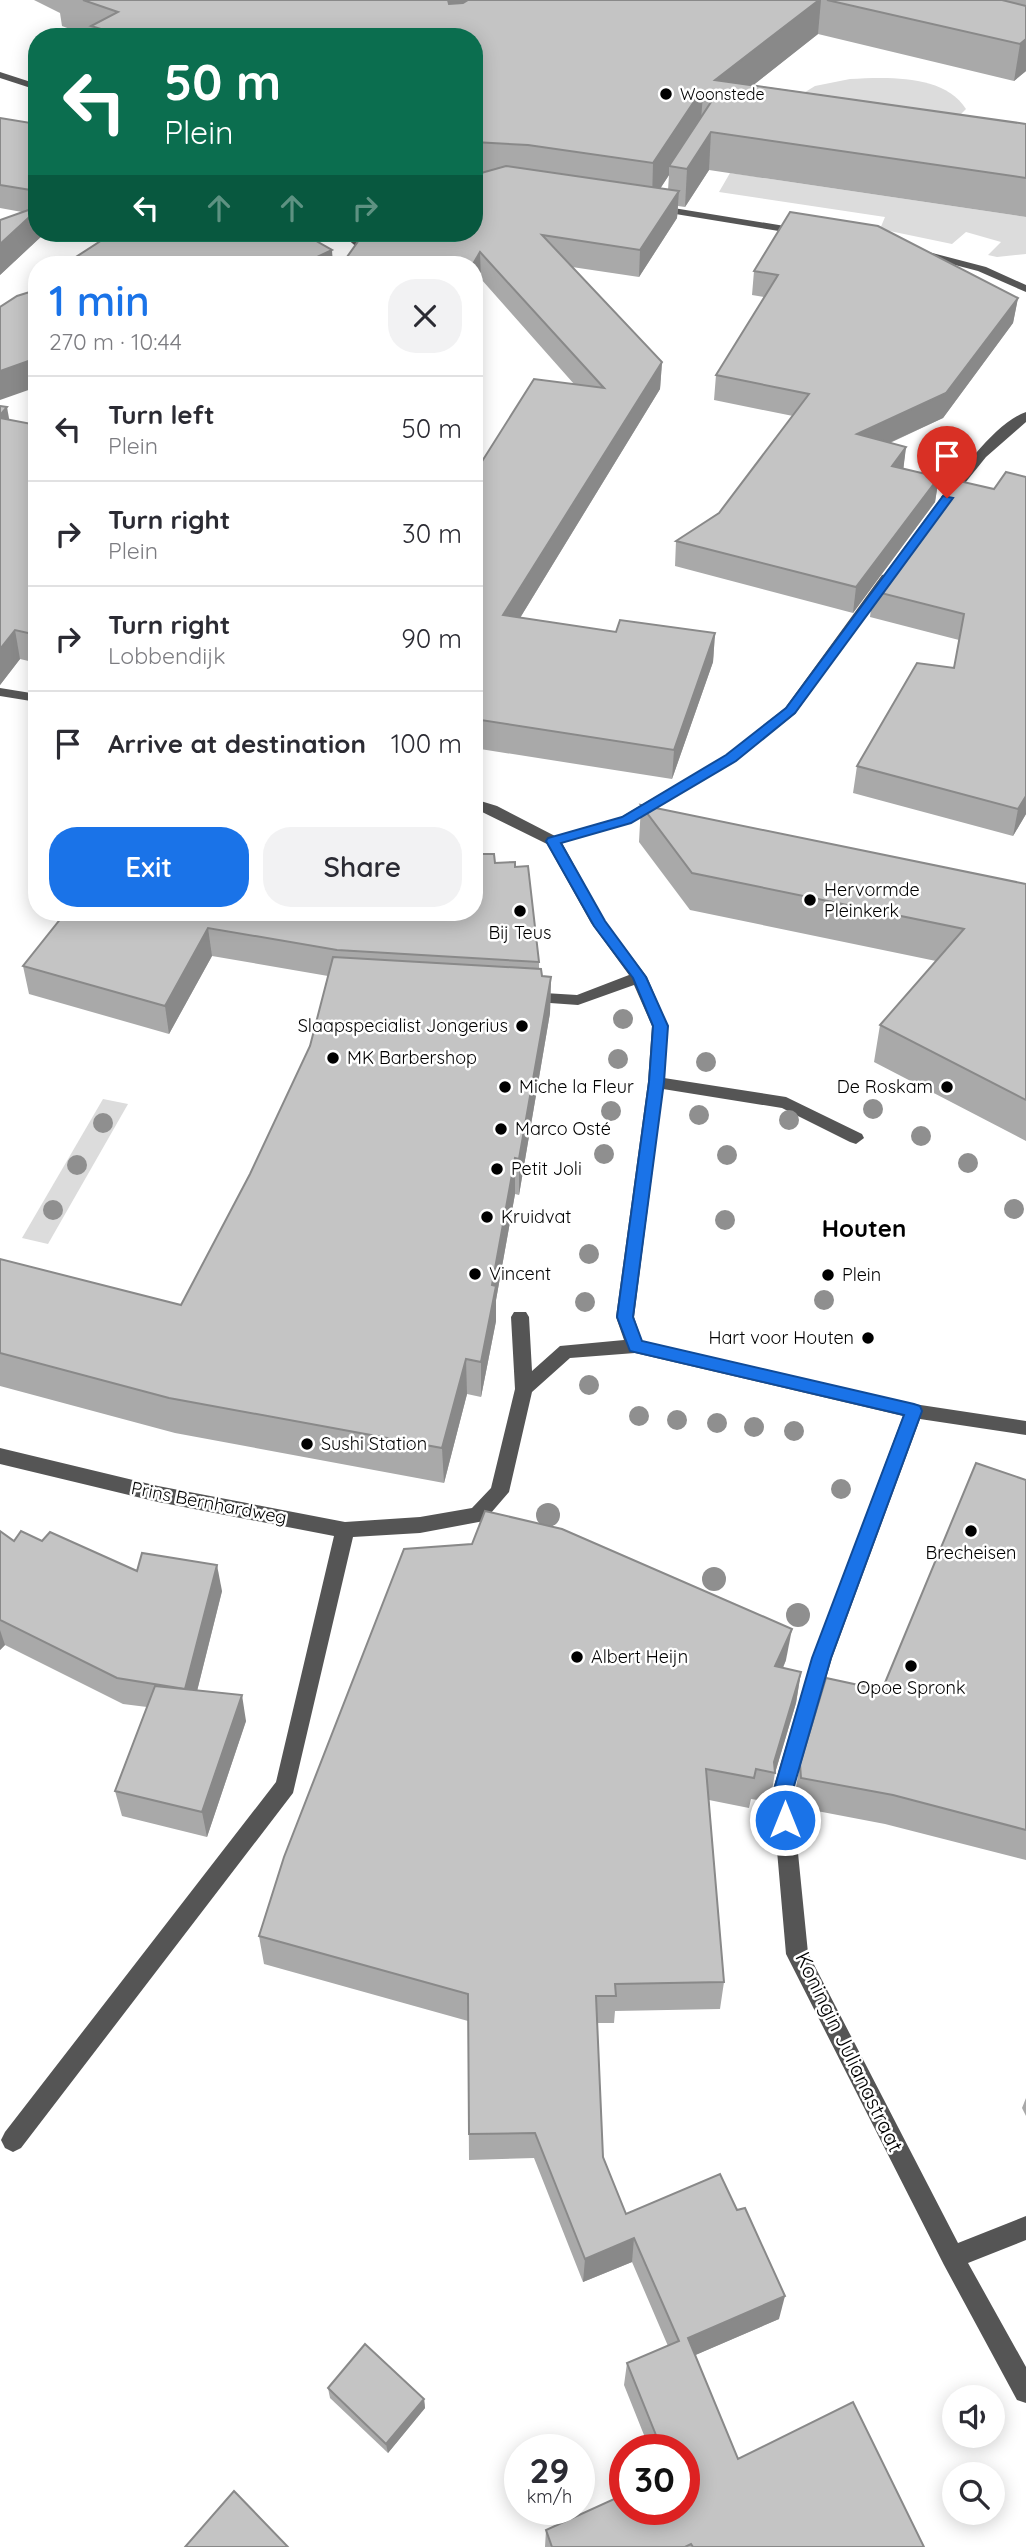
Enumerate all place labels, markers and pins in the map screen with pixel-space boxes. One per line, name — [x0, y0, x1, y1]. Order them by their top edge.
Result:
place label: Woonstede — [680, 84, 764, 104]
marker: Woonstede — [658, 86, 674, 102]
pin — [917, 426, 977, 498]
place label: Hervormde Pleinkerk — [824, 878, 920, 922]
marker: Hervormde Pleinkerk — [802, 892, 818, 908]
marker: Bij Teus — [512, 903, 528, 919]
place label: Bij Teus — [489, 921, 551, 944]
place label: Slaapspecialist Jongerius — [298, 1014, 508, 1037]
marker: Slaapspecialist Jongerius — [514, 1018, 530, 1034]
place label: MK Barbershop — [347, 1046, 477, 1069]
marker: MK Barbershop — [325, 1050, 341, 1066]
place label: Miche la Fleur — [519, 1075, 634, 1098]
place label: De Roskam — [837, 1075, 933, 1098]
marker: Miche la Fleur — [497, 1079, 513, 1095]
marker: De Roskam — [939, 1079, 955, 1095]
place label: Marco Osté — [515, 1117, 611, 1140]
marker: Marco Osté — [493, 1121, 509, 1137]
place label: Petit Joli — [511, 1157, 582, 1180]
marker: Petit Joli — [489, 1161, 505, 1177]
place label: Kruidvat — [501, 1205, 571, 1228]
marker: Kruidvat — [479, 1209, 495, 1225]
place label: Vincent — [489, 1262, 551, 1285]
place label: Plein — [842, 1263, 881, 1286]
marker: Vincent — [467, 1266, 483, 1282]
marker: Plein — [820, 1267, 836, 1283]
place label: Hart voor Houten — [709, 1326, 854, 1349]
marker: Hart voor Houten — [860, 1330, 876, 1346]
place label: Sushi Station — [321, 1432, 427, 1455]
marker: Sushi Station — [299, 1436, 315, 1452]
marker: Brecheisen — [963, 1523, 979, 1539]
place label: Brecheisen — [925, 1541, 1017, 1564]
place label: Albert Heijn — [591, 1645, 688, 1668]
marker: Albert Heijn — [569, 1649, 585, 1665]
marker: Opoe Spronk — [903, 1658, 919, 1674]
place label: Opoe Spronk — [856, 1676, 966, 1699]

